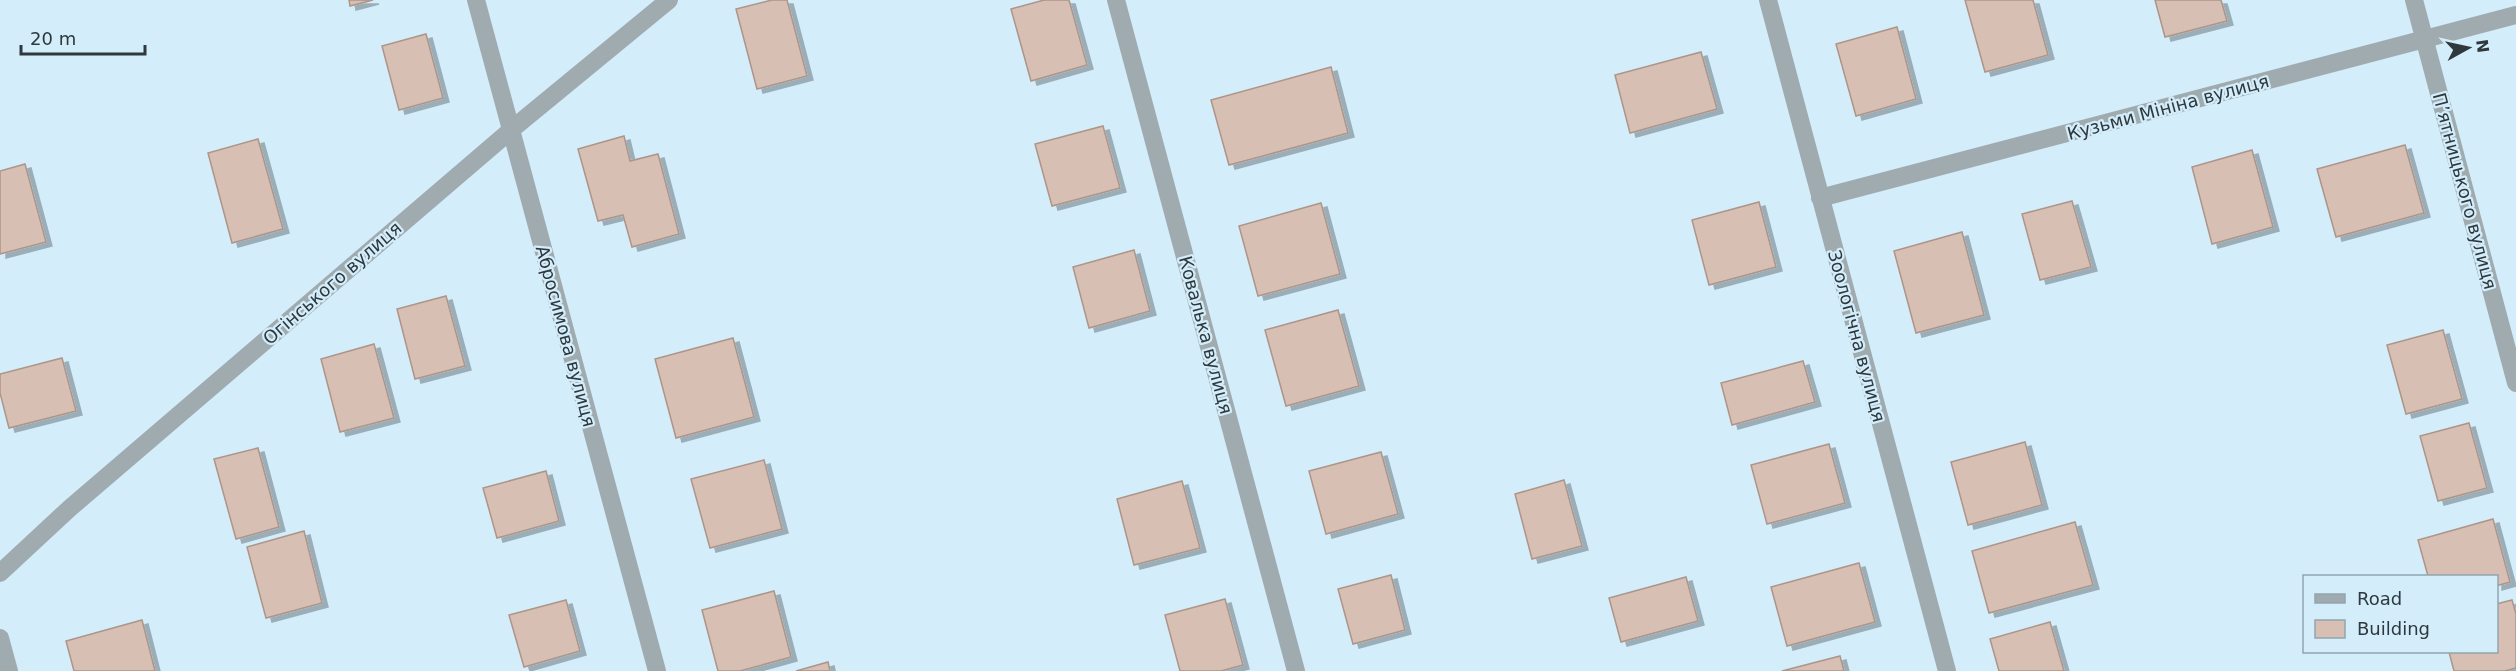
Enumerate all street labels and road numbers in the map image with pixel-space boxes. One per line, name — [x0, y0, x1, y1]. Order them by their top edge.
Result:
street label: Кузьми Мініна вулиця — [2065, 70, 2271, 144]
street label: П’ятницького вулиця — [2429, 90, 2501, 292]
street label: Огінського вулиця — [258, 217, 406, 349]
street label: Абросимова вулиця — [532, 243, 600, 429]
street label: Зоологічна вулиця — [1824, 248, 1890, 424]
street label: Ковалька вулиця — [1175, 254, 1237, 416]

